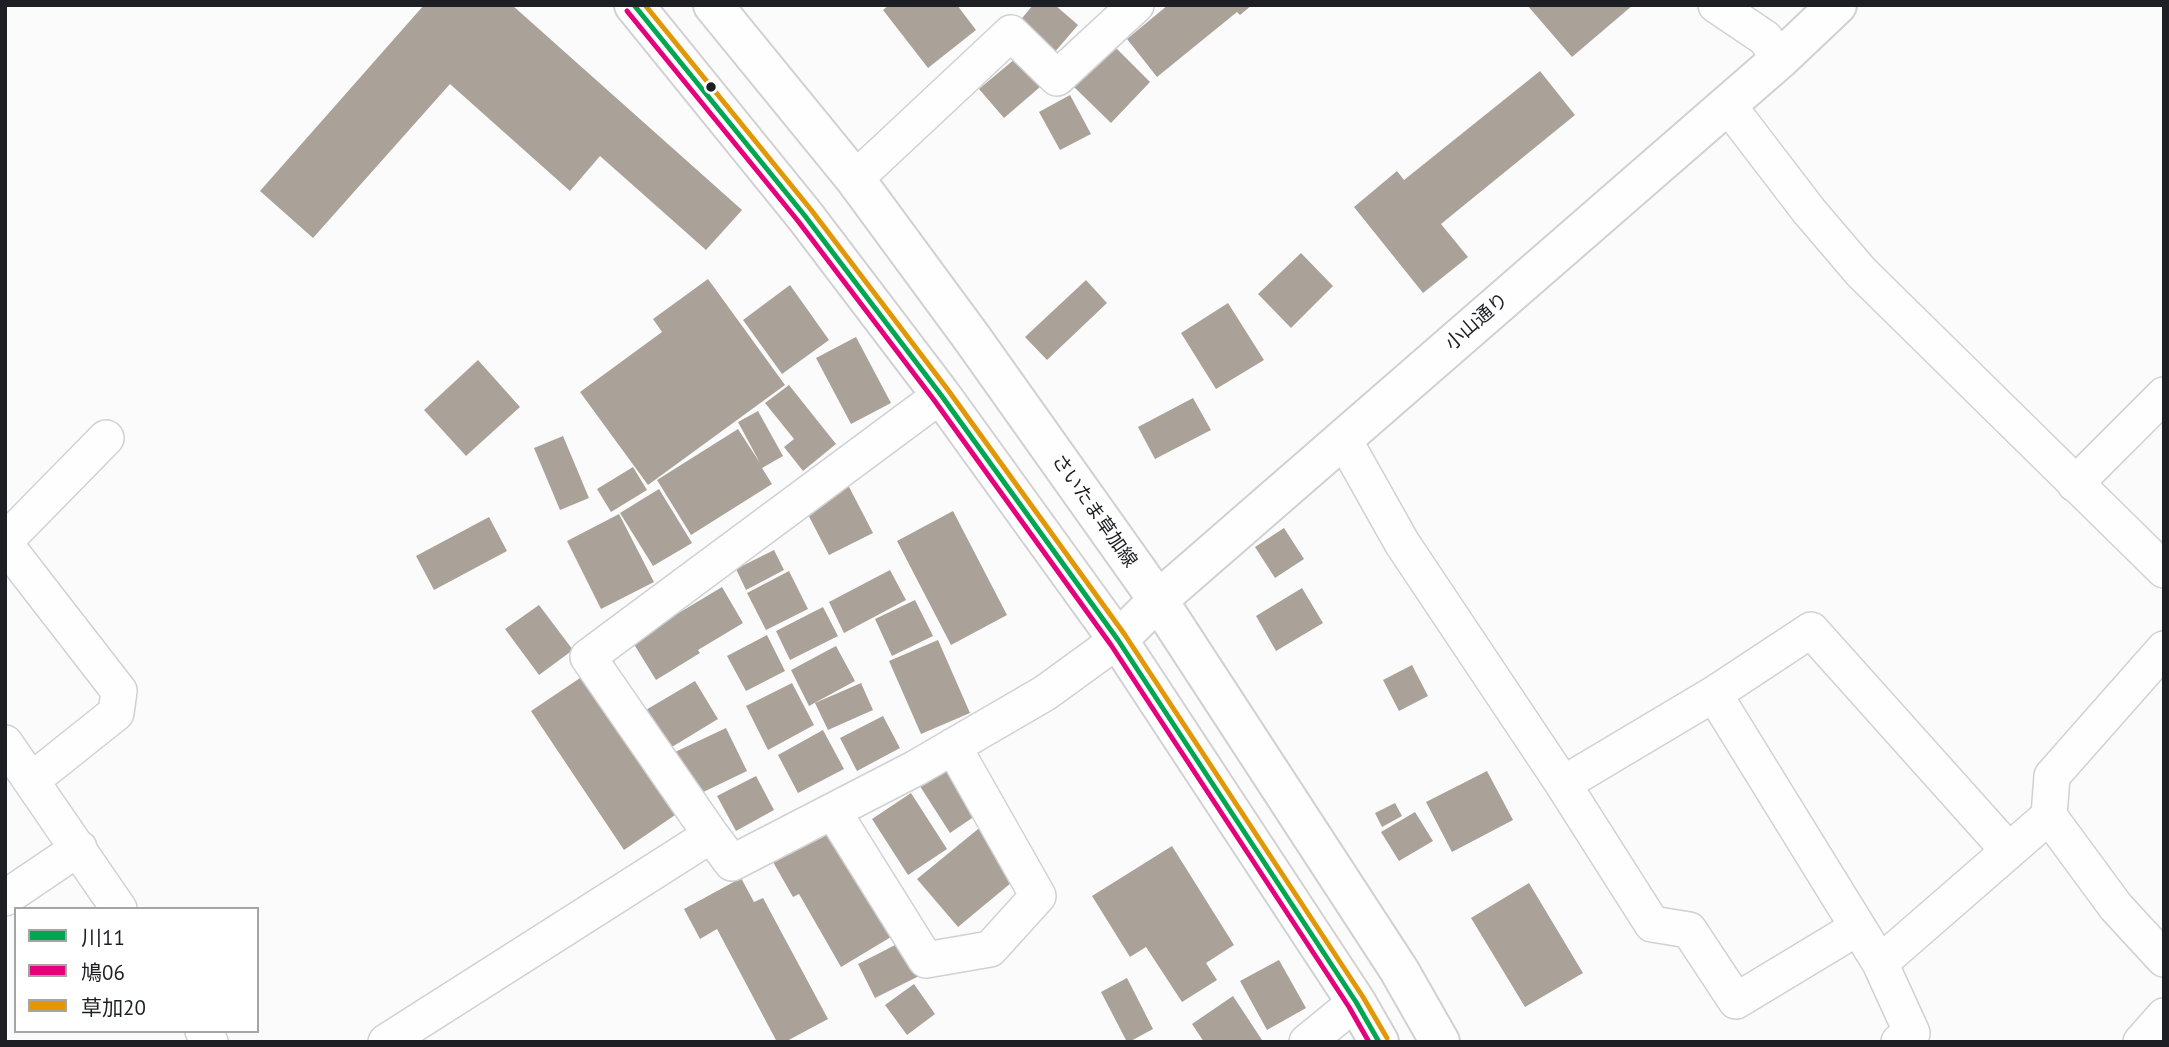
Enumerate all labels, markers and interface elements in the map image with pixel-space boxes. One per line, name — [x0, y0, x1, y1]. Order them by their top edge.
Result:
unlabelled marker — [704, 80, 718, 94]
street label: 小山通り — [1441, 288, 1513, 356]
street label: さいたま草加線 — [1047, 450, 1141, 572]
legend — [14, 907, 259, 1033]
text: 川11 — [81, 924, 125, 951]
text: 鳩06 — [81, 959, 125, 986]
text: 草加20 — [81, 994, 146, 1021]

